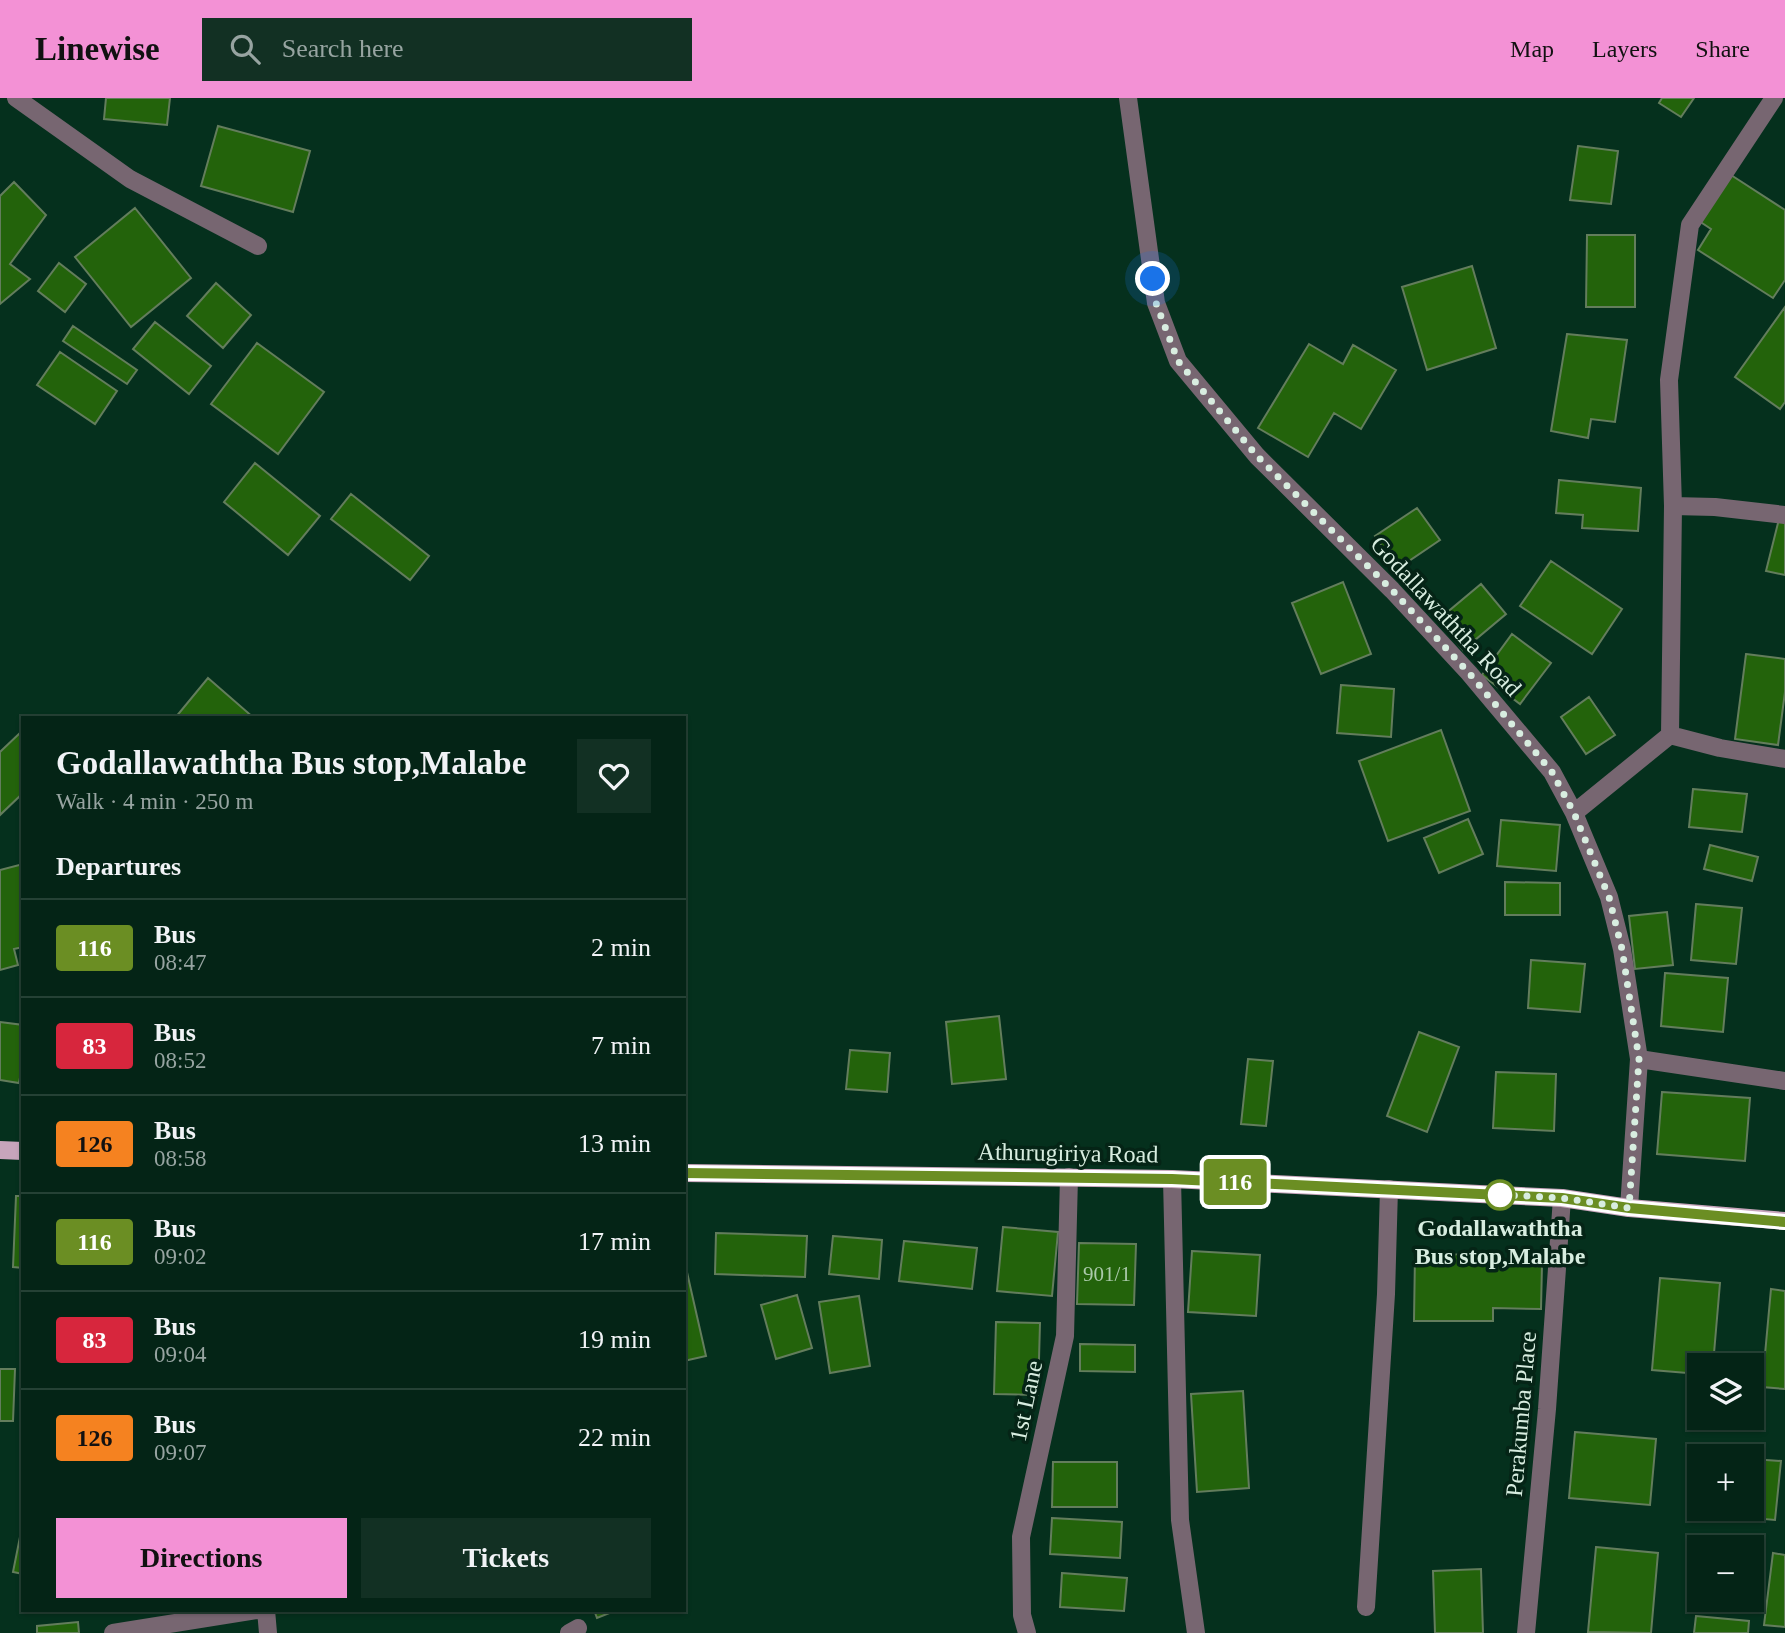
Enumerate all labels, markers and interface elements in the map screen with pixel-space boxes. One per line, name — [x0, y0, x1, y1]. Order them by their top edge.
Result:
search box — [202, 18, 692, 81]
icon: search — [226, 30, 264, 68]
text: Linewise — [35, 31, 160, 67]
text: Search here — [282, 34, 404, 63]
text: Map — [1510, 36, 1554, 62]
text: Layers — [1592, 36, 1657, 62]
text: Share — [1695, 36, 1750, 62]
your location — [1135, 261, 1170, 296]
street label: Godallawaththa Road — [1365, 531, 1527, 701]
button: heart — [577, 739, 651, 813]
text: Godallawaththa Bus stop,Malabe — [56, 745, 526, 781]
text: Walk · 4 min · 250 m — [56, 789, 253, 814]
text: Departures — [56, 852, 181, 881]
text: Bus — [154, 920, 196, 949]
text: 2 min — [591, 933, 651, 962]
text: 116 — [77, 935, 112, 961]
text: 08:47 — [154, 950, 206, 975]
text: Bus — [154, 1018, 196, 1047]
text: 7 min — [591, 1031, 651, 1060]
text: 83 — [83, 1033, 107, 1059]
text: 08:52 — [154, 1048, 206, 1073]
text: Bus — [154, 1116, 196, 1145]
text: 13 min — [578, 1129, 651, 1158]
text: 126 — [77, 1131, 113, 1157]
street label: Athurugiriya Road — [977, 1138, 1159, 1168]
text: 08:58 — [154, 1146, 206, 1171]
line badge: 116 — [1195, 1159, 1275, 1205]
text: 116 — [1218, 1169, 1252, 1195]
marker: Godallawaththa Bus stop,Malabe — [1485, 1180, 1515, 1210]
text: Bus — [154, 1214, 196, 1243]
place label: Godallawaththa Bus stop,Malabe — [1415, 1215, 1586, 1269]
text: 17 min — [578, 1227, 651, 1256]
text: 116 — [77, 1229, 112, 1255]
text: 09:02 — [154, 1244, 206, 1269]
house number: 901/1 — [1083, 1262, 1131, 1286]
text: Bus — [154, 1312, 196, 1341]
text: 19 min — [578, 1325, 651, 1354]
text: 83 — [83, 1327, 107, 1353]
street label: Perakumba Place — [1501, 1330, 1541, 1498]
text: 09:04 — [154, 1342, 206, 1367]
map controls — [1687, 1353, 1764, 1612]
button: layers — [1687, 1353, 1764, 1430]
street label: 1st Lane — [1005, 1358, 1047, 1444]
text: Bus — [154, 1410, 196, 1439]
text: 22 min — [578, 1423, 651, 1452]
text: 126 — [77, 1425, 113, 1451]
text: 09:07 — [154, 1440, 206, 1465]
button: + — [1687, 1444, 1764, 1521]
button: Directions — [56, 1518, 347, 1598]
button: Tickets — [361, 1518, 651, 1598]
button: − — [1687, 1535, 1764, 1612]

